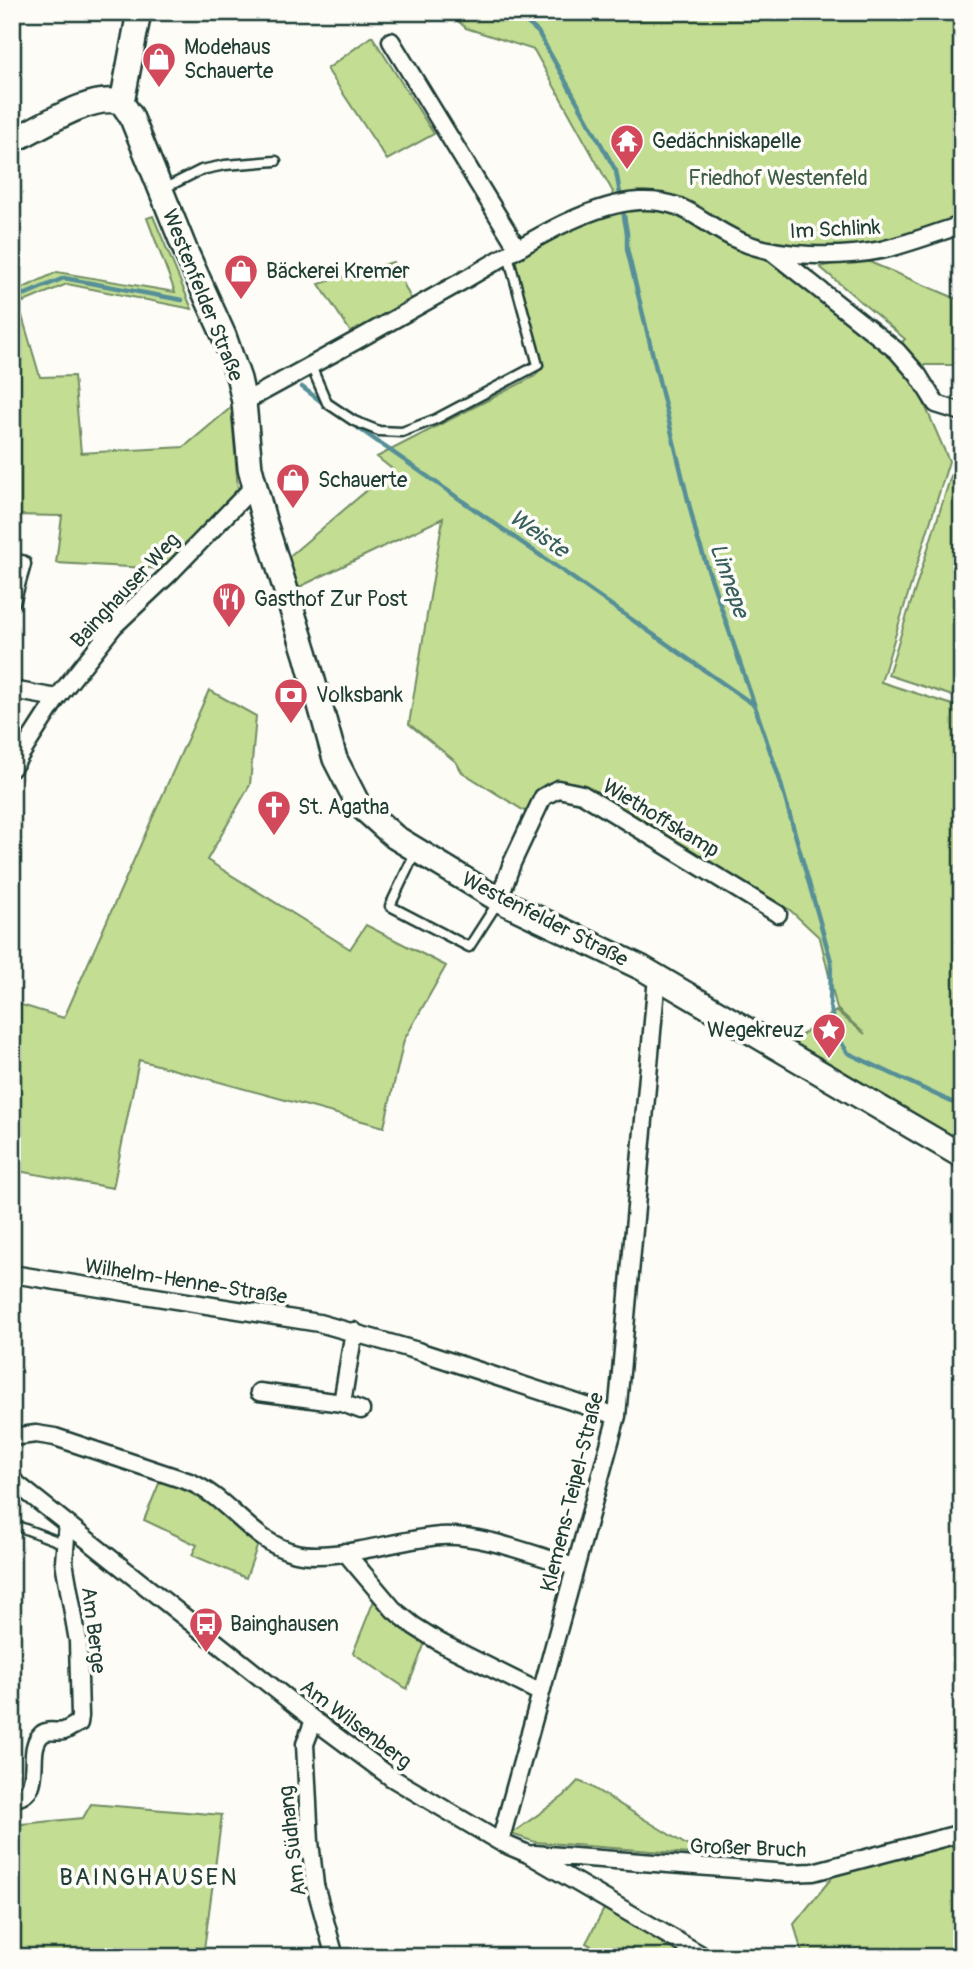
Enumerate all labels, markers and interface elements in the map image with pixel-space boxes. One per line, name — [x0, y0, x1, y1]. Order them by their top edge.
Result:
place label: Modehaus Schauerte — [184, 34, 274, 85]
shop icon: Modehaus Schauerte — [140, 40, 178, 89]
temple icon: Gedächniskapelle — [608, 122, 646, 171]
place label: Gedächniskapelle — [652, 128, 802, 155]
park label: Friedhof Westenfeld — [688, 165, 868, 192]
street label: Westenfelder Straße — [156, 205, 250, 386]
street label: Im Schlink — [789, 214, 881, 245]
shop icon: Bäckerei Kremer — [222, 252, 260, 301]
place label: Bäckerei Kremer — [266, 258, 410, 285]
shop icon: Schauerte — [274, 461, 312, 510]
place label: Schauerte — [318, 467, 408, 494]
water label: Weiste — [503, 503, 576, 566]
street label: Bainghauser Weg — [65, 527, 186, 654]
water label: Linnepe — [703, 539, 757, 624]
restaurant icon: Gasthof Zur Post — [210, 580, 248, 629]
place label: Gasthof Zur Post — [254, 586, 408, 613]
bank icon: Volksbank — [272, 676, 310, 725]
place label: Volksbank — [316, 682, 403, 709]
street label: Wiethoffskamp — [597, 773, 724, 864]
church icon: St. Agatha — [255, 788, 293, 837]
place label: St. Agatha — [298, 794, 389, 821]
street label: Westenfelder Straße — [457, 866, 633, 973]
place icon: Wegekreuz — [810, 1011, 848, 1060]
place label: Wegekreuz — [707, 1017, 804, 1044]
street label: Wilhelm-Henne-Straße — [83, 1252, 290, 1311]
street label: Klemens-Teipel-Straße — [535, 1389, 610, 1595]
street label: Am Berge — [75, 1585, 112, 1676]
bus stop icon: Bainghausen — [187, 1605, 225, 1654]
place label: Bainghausen — [230, 1611, 339, 1638]
street label: Am Wilsenberg — [294, 1674, 417, 1775]
street label: Am Südhang — [272, 1784, 313, 1898]
street label: Großer Bruch — [689, 1833, 807, 1864]
district label: BAINGHAUSEN — [59, 1863, 239, 1892]

